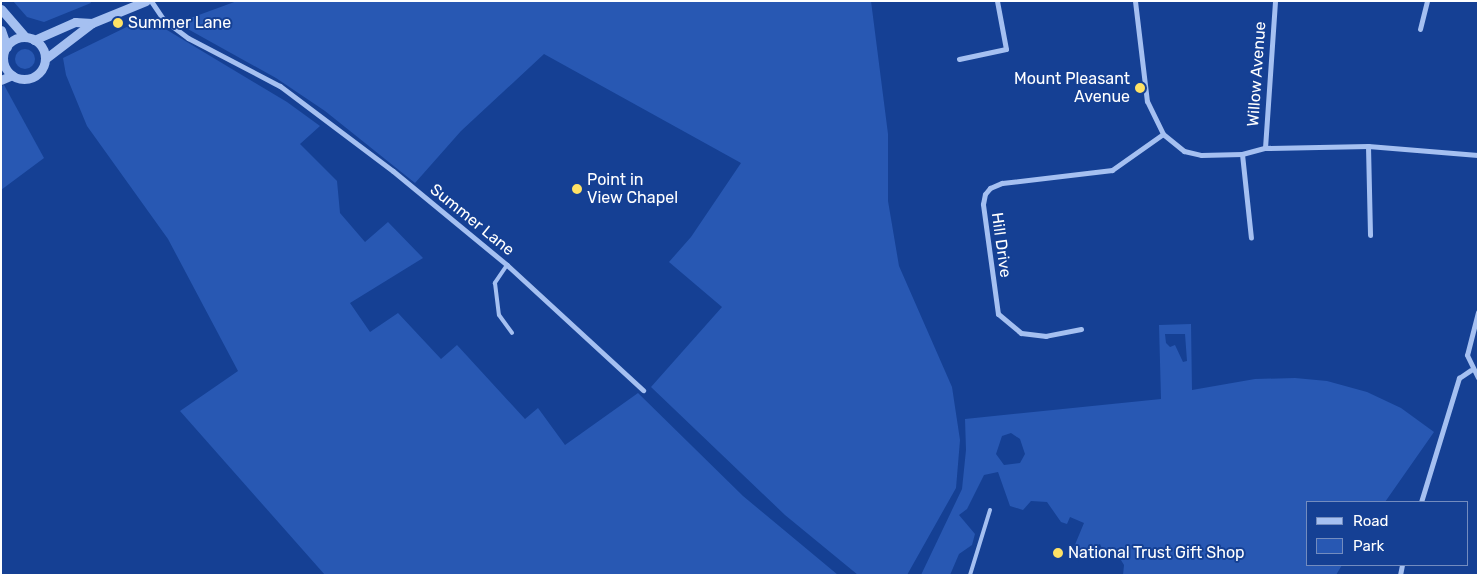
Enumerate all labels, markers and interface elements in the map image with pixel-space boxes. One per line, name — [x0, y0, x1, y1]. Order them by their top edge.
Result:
place label: Summer Lane — [128, 13, 231, 33]
marker: Summer Lane — [112, 17, 124, 29]
street label: Willow Avenue — [1244, 20, 1270, 128]
place label: Mount Pleasant Avenue — [1014, 69, 1130, 107]
marker: Mount Pleasant Avenue — [1134, 82, 1146, 94]
place label: Point in View Chapel — [587, 170, 678, 208]
street label: Summer Lane — [426, 180, 518, 260]
marker: Point in View Chapel — [571, 183, 583, 195]
street label: Hill Drive — [987, 211, 1015, 279]
legend — [1306, 501, 1469, 566]
text: Road — [1353, 512, 1389, 530]
text: Park — [1353, 537, 1384, 555]
place label: National Trust Gift Shop — [1068, 543, 1245, 563]
marker: National Trust Gift Shop — [1052, 547, 1064, 559]

